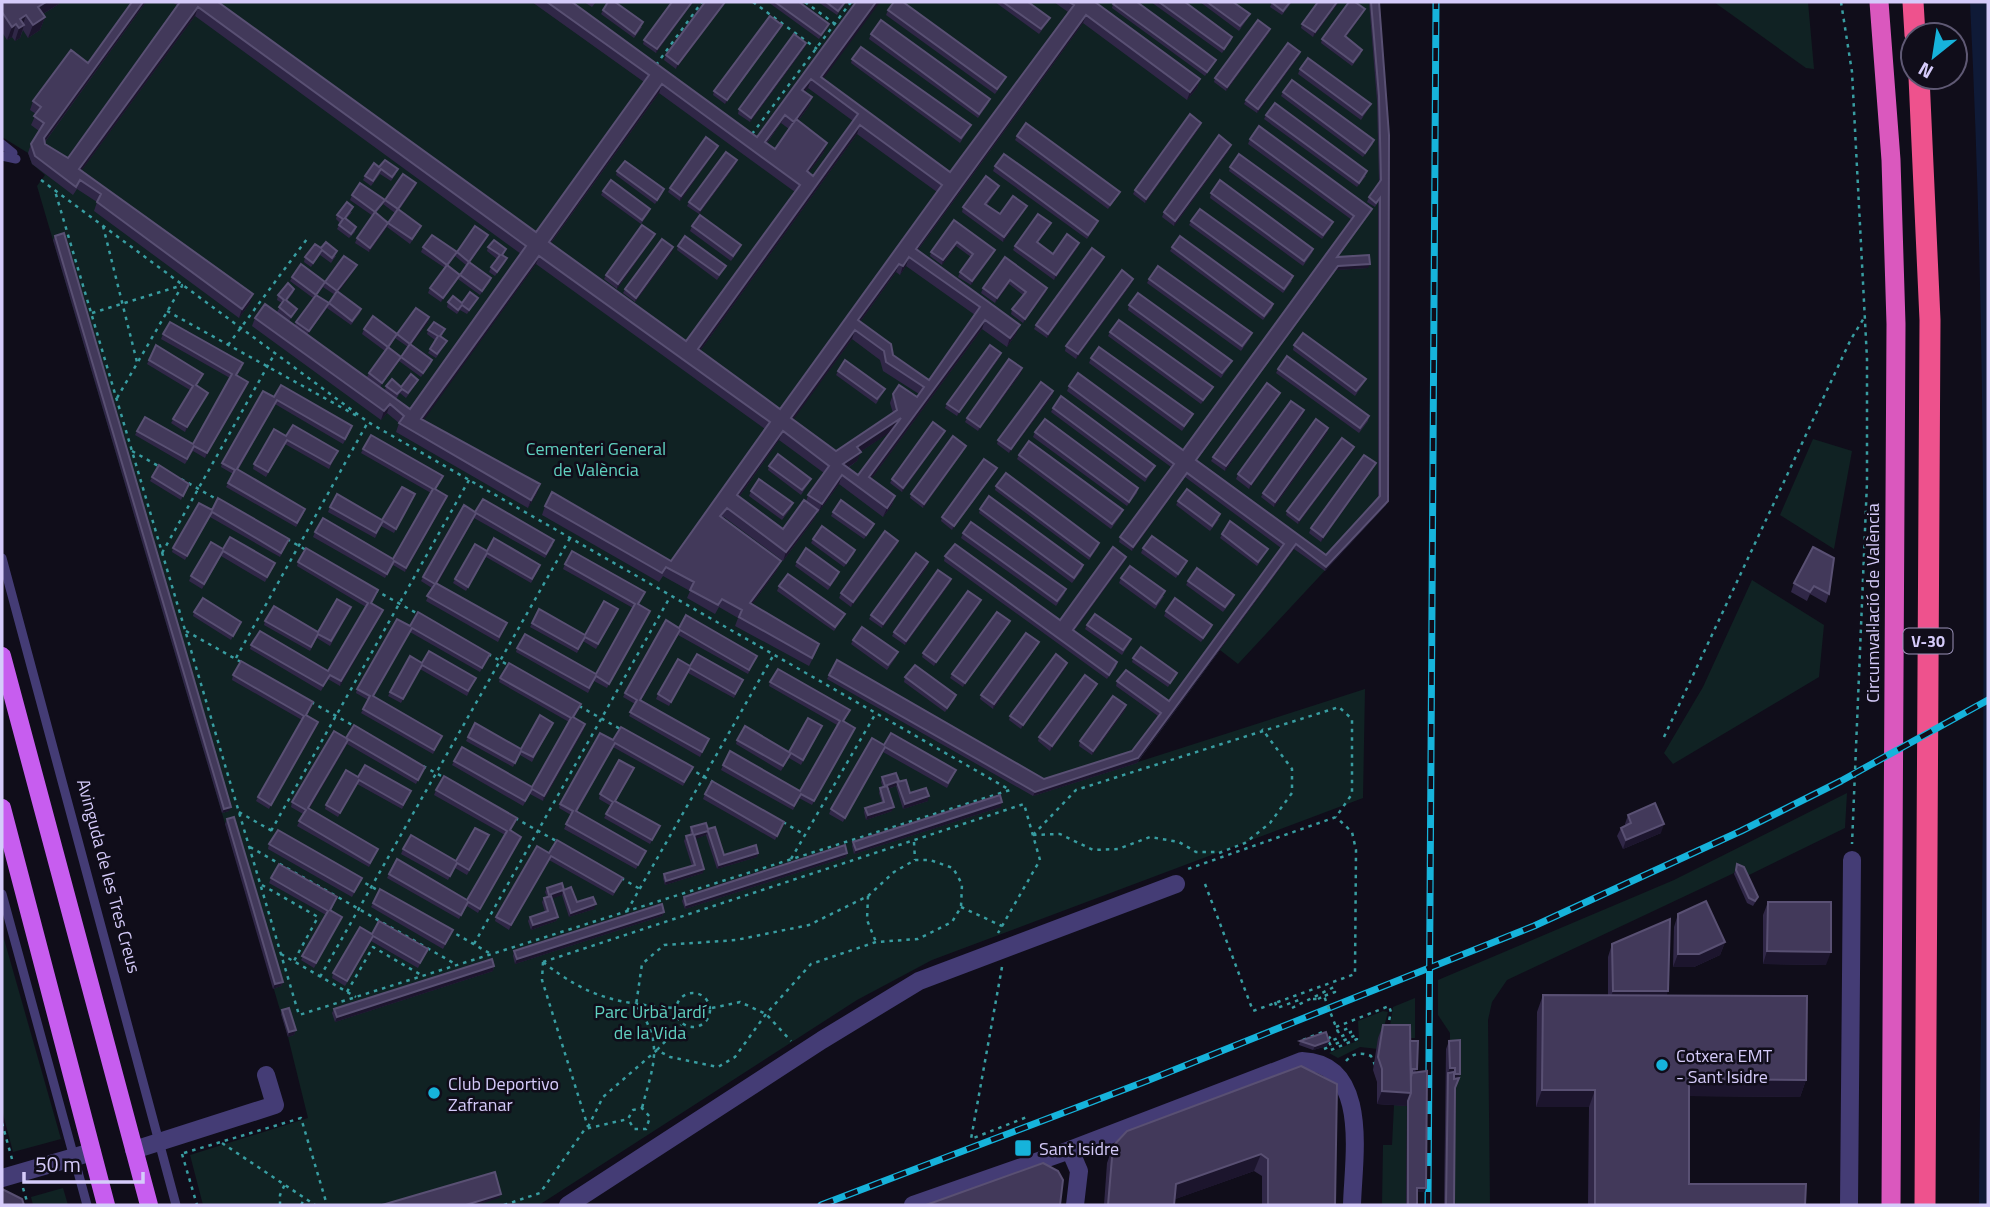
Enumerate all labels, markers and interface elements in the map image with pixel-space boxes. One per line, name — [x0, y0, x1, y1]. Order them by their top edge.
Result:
north arrow — [1899, 21, 1969, 91]
text: N — [1912, 55, 1938, 87]
park label: Cementeri General de València — [526, 435, 666, 483]
street label: Circumval·lació de València — [1859, 503, 1886, 703]
road number: V-30 — [1904, 628, 1952, 654]
street label: Avinguda de les Tres Creus — [70, 776, 148, 976]
park label: Parc Urbà Jardí de la Vida — [594, 998, 708, 1046]
place label: Cotxera EMT - Sant Isidre — [1676, 1042, 1773, 1090]
marker: Cotxera EMT - Sant Isidre — [1654, 1057, 1670, 1073]
place label: Club Deportivo Zafranar — [448, 1070, 559, 1118]
marker: Club Deportivo Zafranar — [426, 1085, 442, 1101]
place label: Sant Isidre — [1039, 1135, 1119, 1162]
marker: Sant Isidre — [1013, 1138, 1033, 1158]
scale bar — [24, 1140, 144, 1184]
text: 50 m — [35, 1148, 81, 1180]

